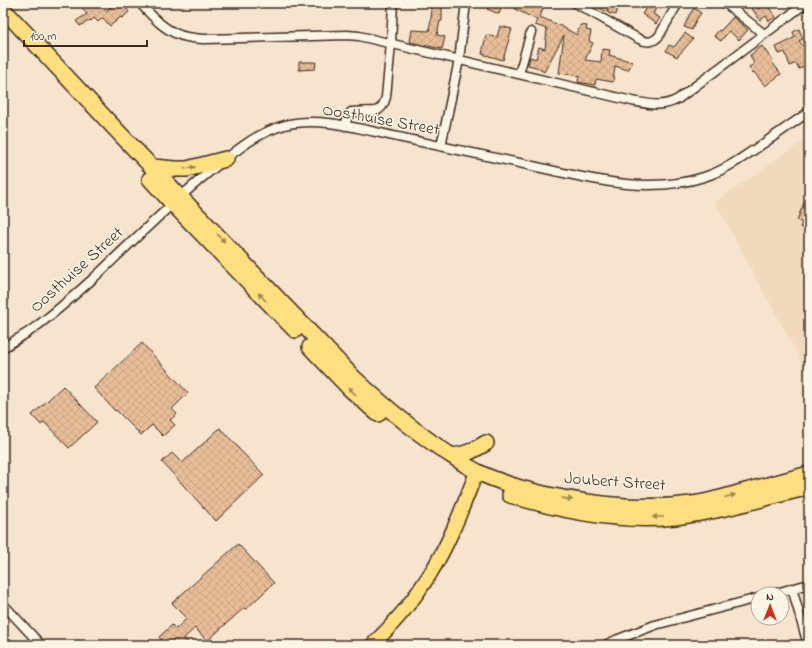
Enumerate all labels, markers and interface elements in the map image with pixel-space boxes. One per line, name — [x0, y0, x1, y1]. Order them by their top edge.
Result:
scale bar — [24, 22, 147, 48]
text: 100 m — [30, 28, 57, 46]
street label: Oosthuise Street — [320, 97, 442, 143]
one-way arrow — [183, 165, 196, 171]
street label: Oosthuise Street — [25, 221, 130, 319]
one-way arrow — [216, 233, 225, 243]
one-way arrow — [258, 292, 267, 302]
one-way arrow — [347, 386, 357, 395]
street label: Joubert Street — [564, 466, 667, 498]
one-way arrow — [724, 493, 736, 499]
one-way arrow — [561, 496, 573, 502]
one-way arrow — [651, 514, 664, 520]
north arrow — [750, 586, 790, 626]
text: N — [766, 589, 774, 605]

